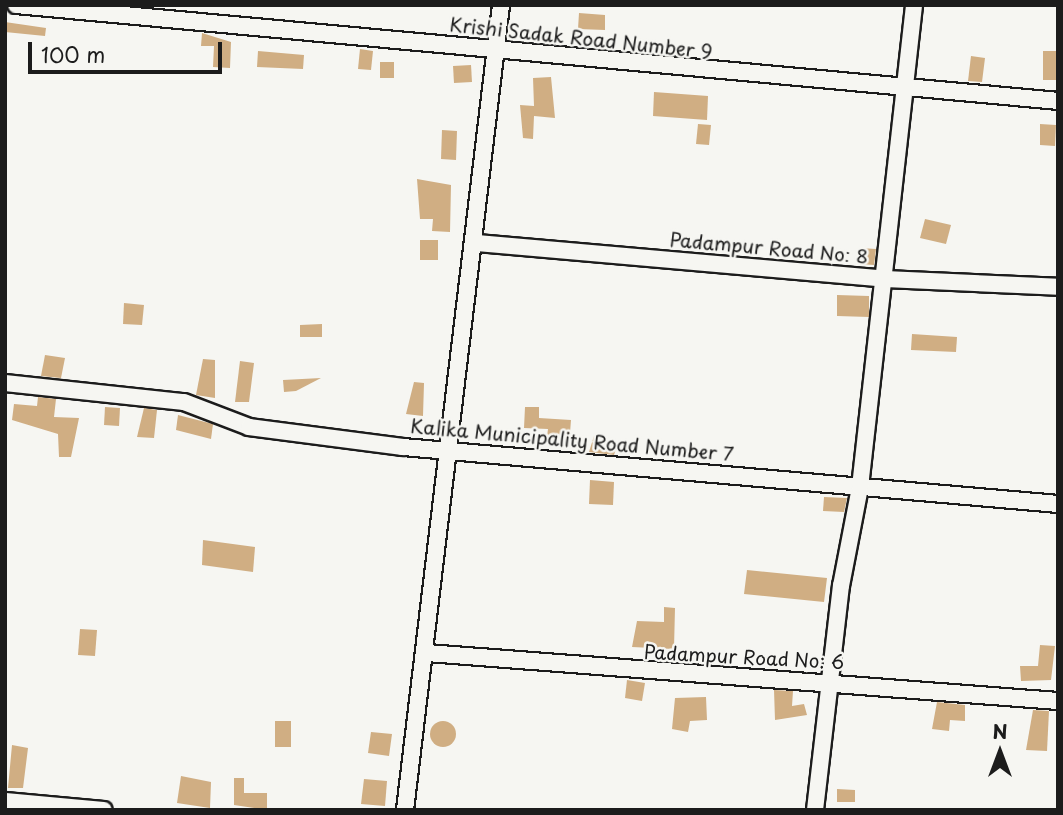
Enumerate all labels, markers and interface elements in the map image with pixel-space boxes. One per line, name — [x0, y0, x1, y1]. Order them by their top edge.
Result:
street label: Krishi Sadak Road Number 9 — [449, 13, 713, 63]
scale bar — [32, 28, 226, 72]
text: 100 m — [41, 38, 105, 70]
street label: Padampur Road No: 8 — [668, 228, 870, 268]
street label: Kalika Municipality Road Number 7 — [407, 414, 737, 466]
street label: Padampur Road No: 6 — [643, 640, 845, 674]
north arrow — [965, 717, 1035, 787]
text: N — [992, 717, 1008, 745]

